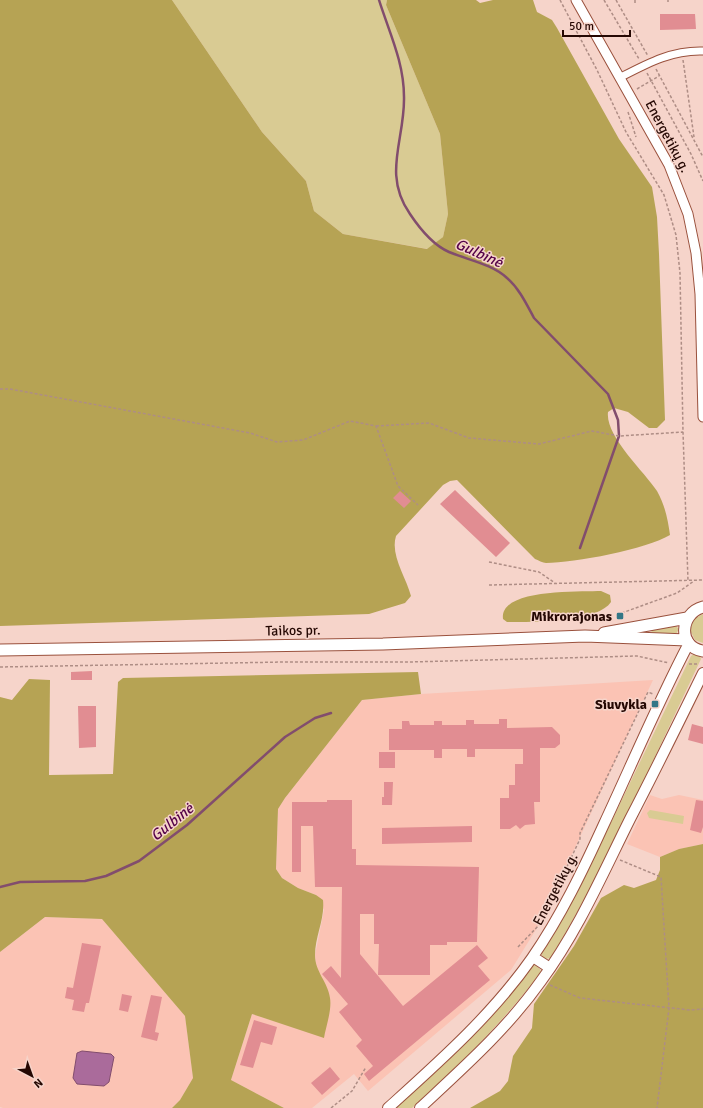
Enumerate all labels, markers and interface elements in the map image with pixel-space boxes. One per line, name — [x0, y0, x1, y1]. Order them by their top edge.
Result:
scale bar — [563, 12, 630, 38]
text: 50 m — [569, 19, 594, 34]
street label: Energetikų g. — [641, 97, 694, 175]
water label: Gulbinė — [453, 235, 507, 272]
place label: Mikrorajonas — [531, 608, 612, 625]
marker: Mikrorajonas — [615, 611, 625, 621]
street label: Taikos pr. — [265, 622, 321, 639]
place label: Siuvykla — [595, 696, 647, 713]
marker: Siuvykla — [650, 699, 660, 709]
water label: Gulbinė — [147, 798, 198, 845]
street label: Energetikų g. — [529, 850, 582, 928]
north arrow — [12, 1056, 52, 1096]
text: N — [31, 1076, 45, 1091]

